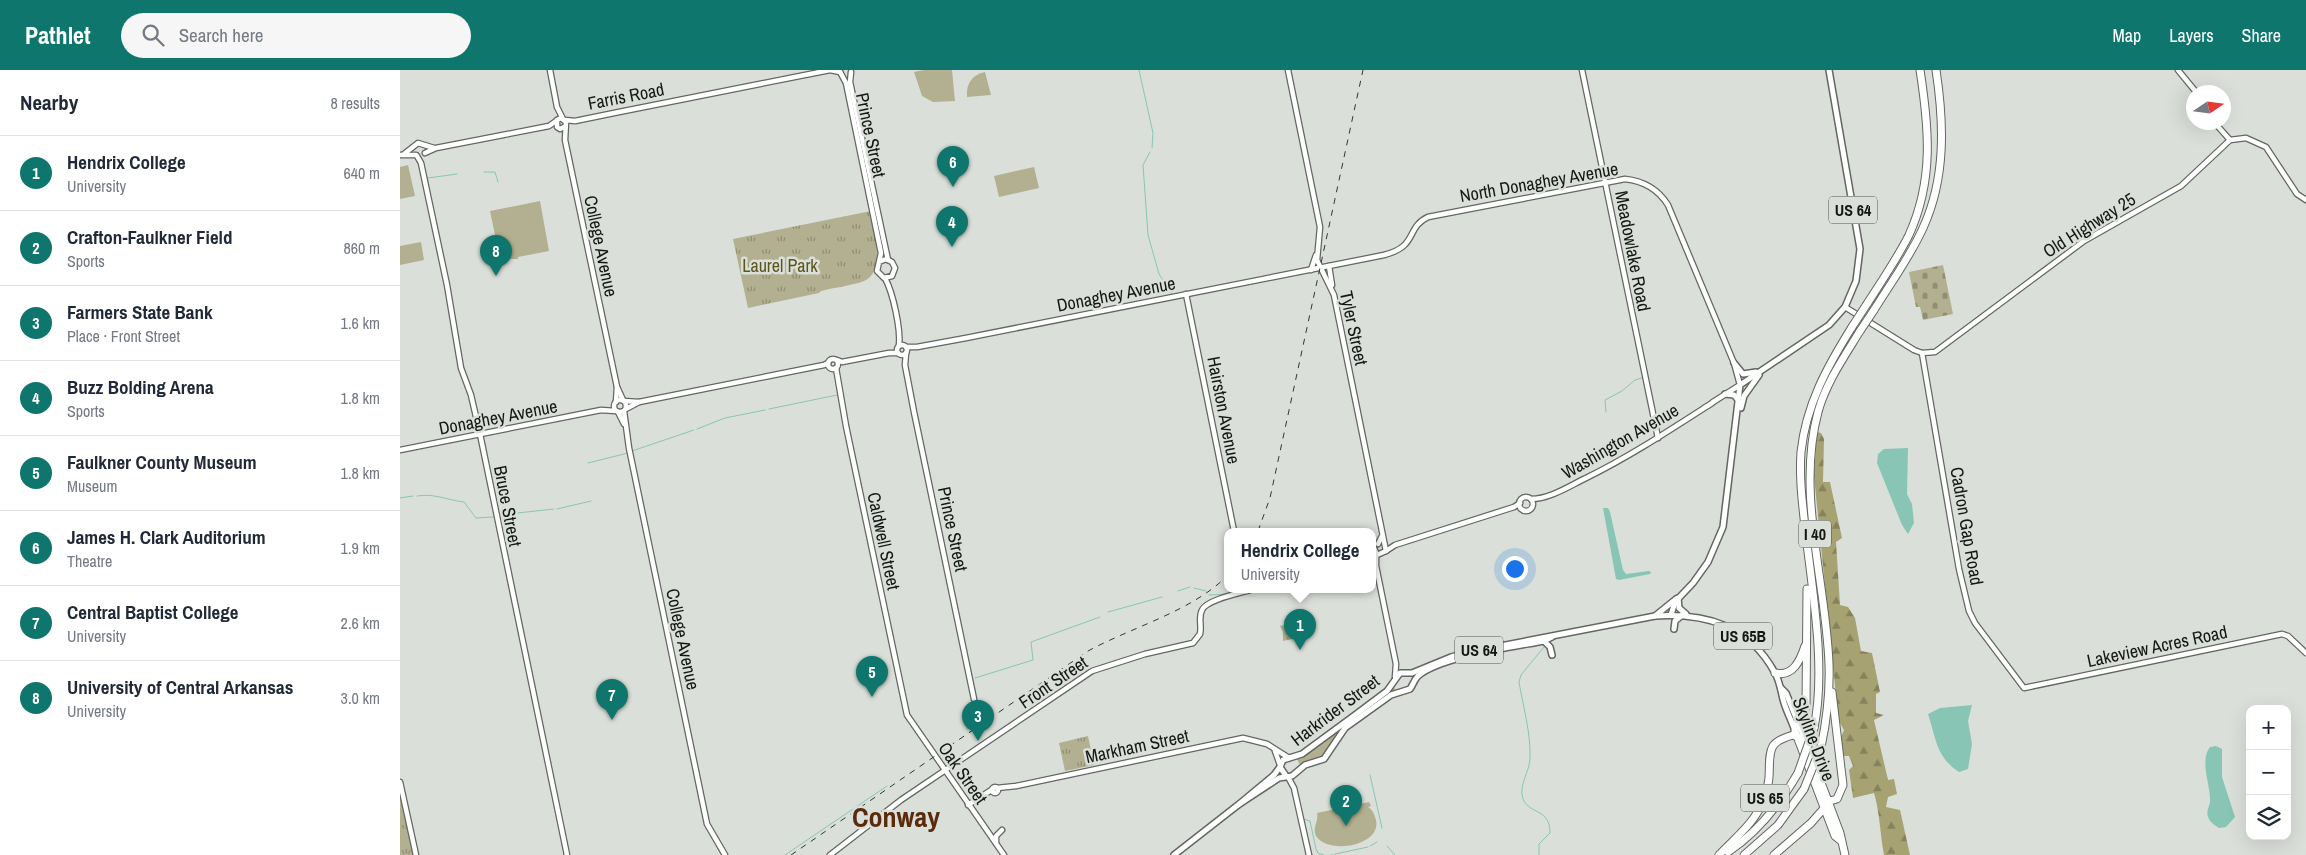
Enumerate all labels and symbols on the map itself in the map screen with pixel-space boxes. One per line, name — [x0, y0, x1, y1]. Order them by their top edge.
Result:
street label: Farris Road — [586, 76, 666, 116]
north arrow — [2186, 85, 2231, 130]
street label: Prince Street — [850, 90, 892, 180]
pin: 6 — [937, 146, 969, 187]
street label: North Donaghey Avenue — [1458, 156, 1620, 208]
street label: Old Highway 25 — [2038, 187, 2140, 263]
street label: Meadowlake Road — [1609, 189, 1657, 313]
street label: College Avenue — [578, 193, 624, 299]
road number: US 64 — [1829, 196, 1877, 224]
pin: 4 — [936, 206, 968, 247]
pin: 8 — [480, 235, 512, 276]
park label: Laurel Park — [742, 253, 818, 278]
street label: Donaghey Avenue — [1055, 270, 1177, 318]
street label: Tyler Street — [1334, 288, 1374, 368]
street label: Hairston Avenue — [1201, 354, 1247, 466]
street label: Donaghey Avenue — [437, 393, 559, 441]
street label: Washington Avenue — [1557, 397, 1683, 485]
street label: Bruce Street — [488, 463, 528, 549]
street label: Cadron Gap Road — [1944, 465, 1990, 587]
street label: Prince Street — [932, 484, 974, 574]
street label: Caldwell Street — [861, 490, 907, 592]
road number: I 40 — [1799, 520, 1831, 548]
your location — [1502, 556, 1528, 582]
street label: College Avenue — [660, 586, 706, 692]
pin: 1 — [1284, 609, 1316, 650]
street label: Lakeview Acres Road — [2085, 619, 2229, 673]
road number: US 65B — [1714, 622, 1772, 650]
road number: US 64 — [1455, 636, 1503, 664]
street label: Front Street — [1014, 650, 1092, 714]
pin: 5 — [856, 656, 888, 697]
street label: Harkrider Street — [1286, 668, 1384, 752]
pin: 7 — [596, 679, 628, 720]
street label: Skyline Drive — [1787, 694, 1841, 784]
pin: 3 — [962, 700, 994, 741]
street label: Markham Street — [1083, 723, 1191, 769]
street label: Oak Street — [933, 737, 993, 809]
road number: US 65 — [1741, 784, 1789, 811]
pin: 2 — [1330, 785, 1362, 826]
district label: Conway — [852, 798, 940, 836]

